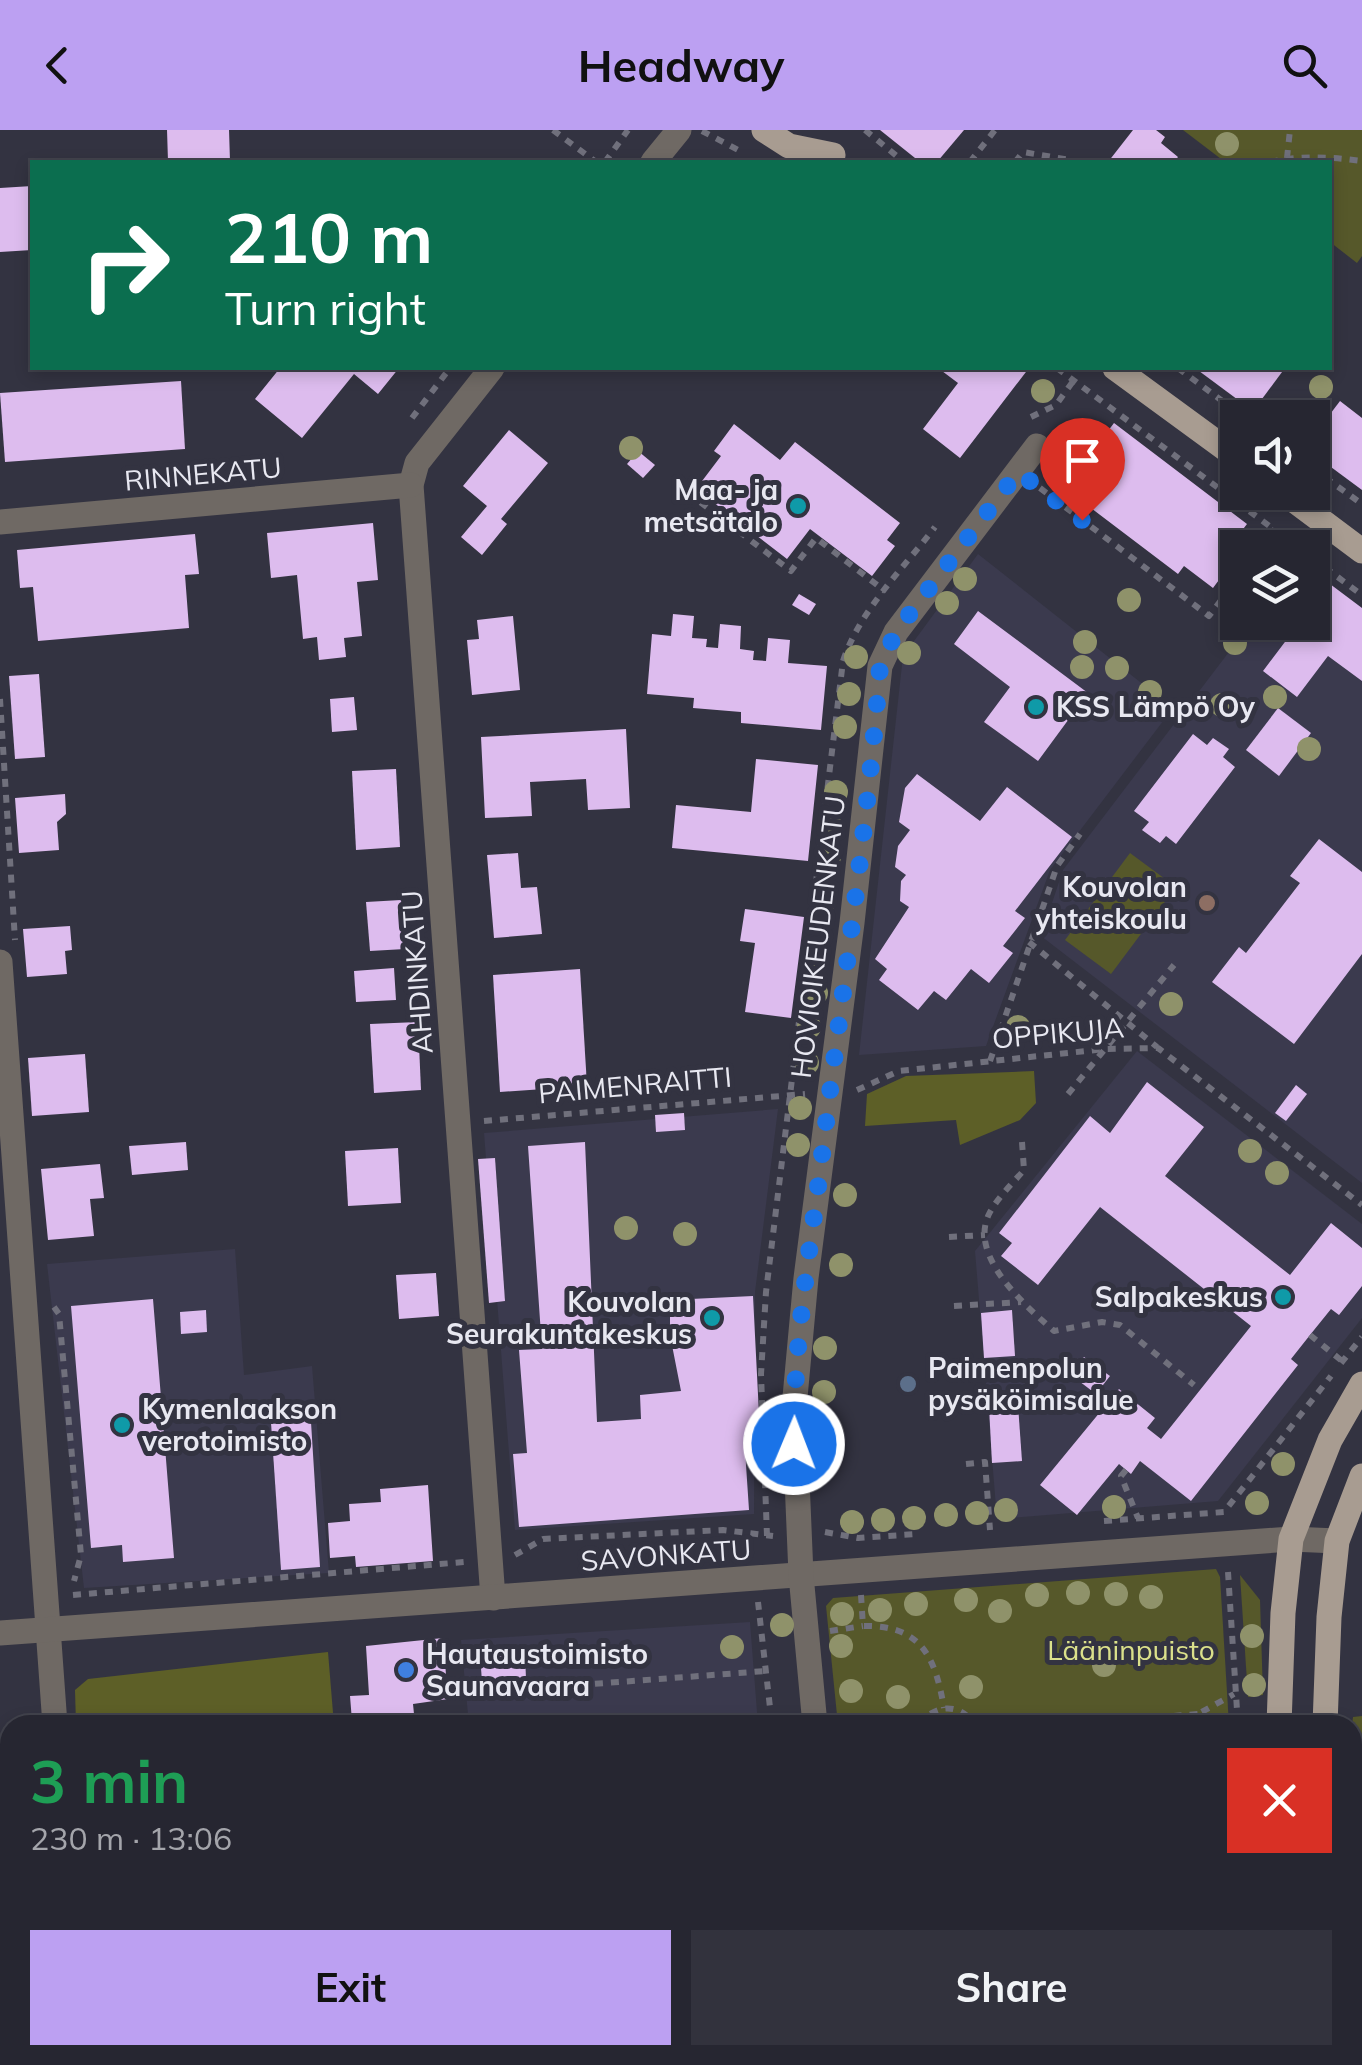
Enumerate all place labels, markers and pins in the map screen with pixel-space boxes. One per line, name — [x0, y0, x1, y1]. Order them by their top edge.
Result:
pin — [1040, 418, 1125, 521]
place label: Maa- ja metsätalo — [644, 472, 778, 539]
marker: Maa- ja metsätalo — [787, 495, 809, 517]
place label: KSS Lämpö Oy — [1056, 689, 1256, 724]
marker: KSS Lämpö Oy — [1025, 696, 1047, 718]
place label: Kouvolan yhteiskoulu — [1034, 869, 1187, 936]
marker: Kouvolan yhteiskoulu — [1196, 892, 1218, 914]
place label: Salpakeskus — [1095, 1279, 1263, 1314]
place label: Kouvolan Seurakuntakeskus — [446, 1284, 692, 1351]
marker: Salpakeskus — [1272, 1286, 1294, 1308]
marker: Kouvolan Seurakuntakeskus — [701, 1307, 723, 1329]
place label: Paimenpolun pysäköimisalue — [928, 1350, 1134, 1417]
marker: Paimenpolun pysäköimisalue — [897, 1373, 919, 1395]
place label: Kymenlaakson verotoimisto — [141, 1391, 337, 1458]
marker: Kymenlaakson verotoimisto — [111, 1414, 133, 1436]
place label: Hautaustoimisto Saunavaara — [426, 1636, 648, 1703]
marker: Hautaustoimisto Saunavaara — [395, 1659, 417, 1681]

